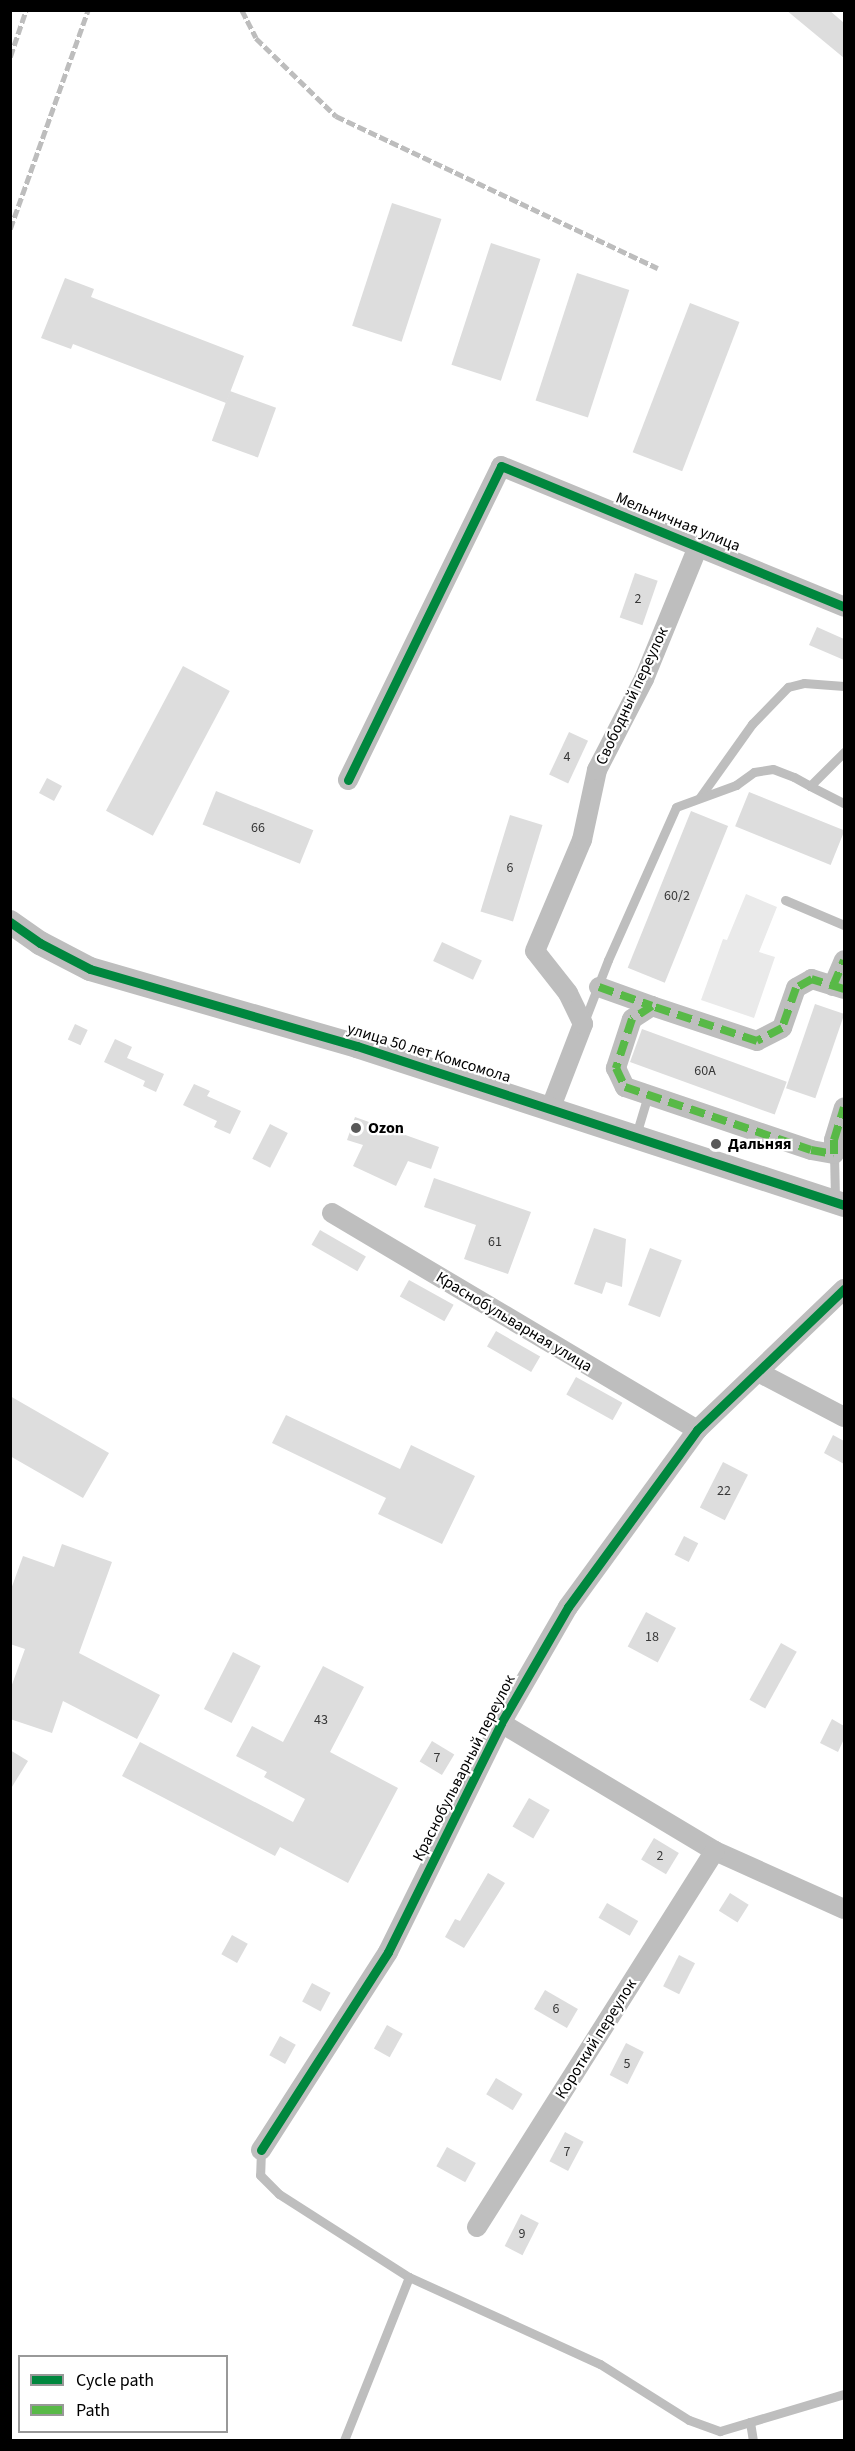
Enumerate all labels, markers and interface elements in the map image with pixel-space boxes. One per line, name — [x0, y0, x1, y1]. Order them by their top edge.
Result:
street label: Мельничная улица — [613, 488, 743, 556]
house number: 2 — [635, 591, 641, 607]
street label: Свободный переулок — [592, 624, 672, 768]
house number: 4 — [564, 749, 570, 765]
house number: 66 — [251, 820, 265, 836]
house number: 6 — [507, 860, 513, 876]
house number: 60/2 — [664, 888, 690, 904]
street label: улица 50 лет Комсомола — [345, 1019, 513, 1087]
house number: 60А — [694, 1063, 716, 1079]
place label: Ozon — [368, 1118, 404, 1138]
marker: Ozon — [349, 1121, 363, 1135]
place label: Дальняя — [728, 1134, 792, 1154]
marker: Дальняя — [709, 1137, 723, 1151]
house number: 61 — [488, 1234, 502, 1250]
street label: Краснобульварная улица — [432, 1268, 596, 1376]
house number: 22 — [717, 1483, 731, 1499]
house number: 18 — [645, 1629, 659, 1645]
street label: Краснобульварный переулок — [409, 1672, 519, 1864]
house number: 43 — [314, 1712, 328, 1728]
house number: 7 — [434, 1750, 440, 1766]
house number: 2 — [657, 1848, 663, 1864]
street label: Короткий переулок — [551, 1975, 641, 2103]
house number: 6 — [553, 2001, 559, 2017]
house number: 5 — [624, 2056, 630, 2072]
house number: 7 — [564, 2144, 570, 2160]
house number: 9 — [519, 2226, 525, 2242]
legend — [18, 2355, 228, 2433]
text: Cycle path — [76, 2368, 154, 2393]
text: Path — [76, 2398, 110, 2423]

